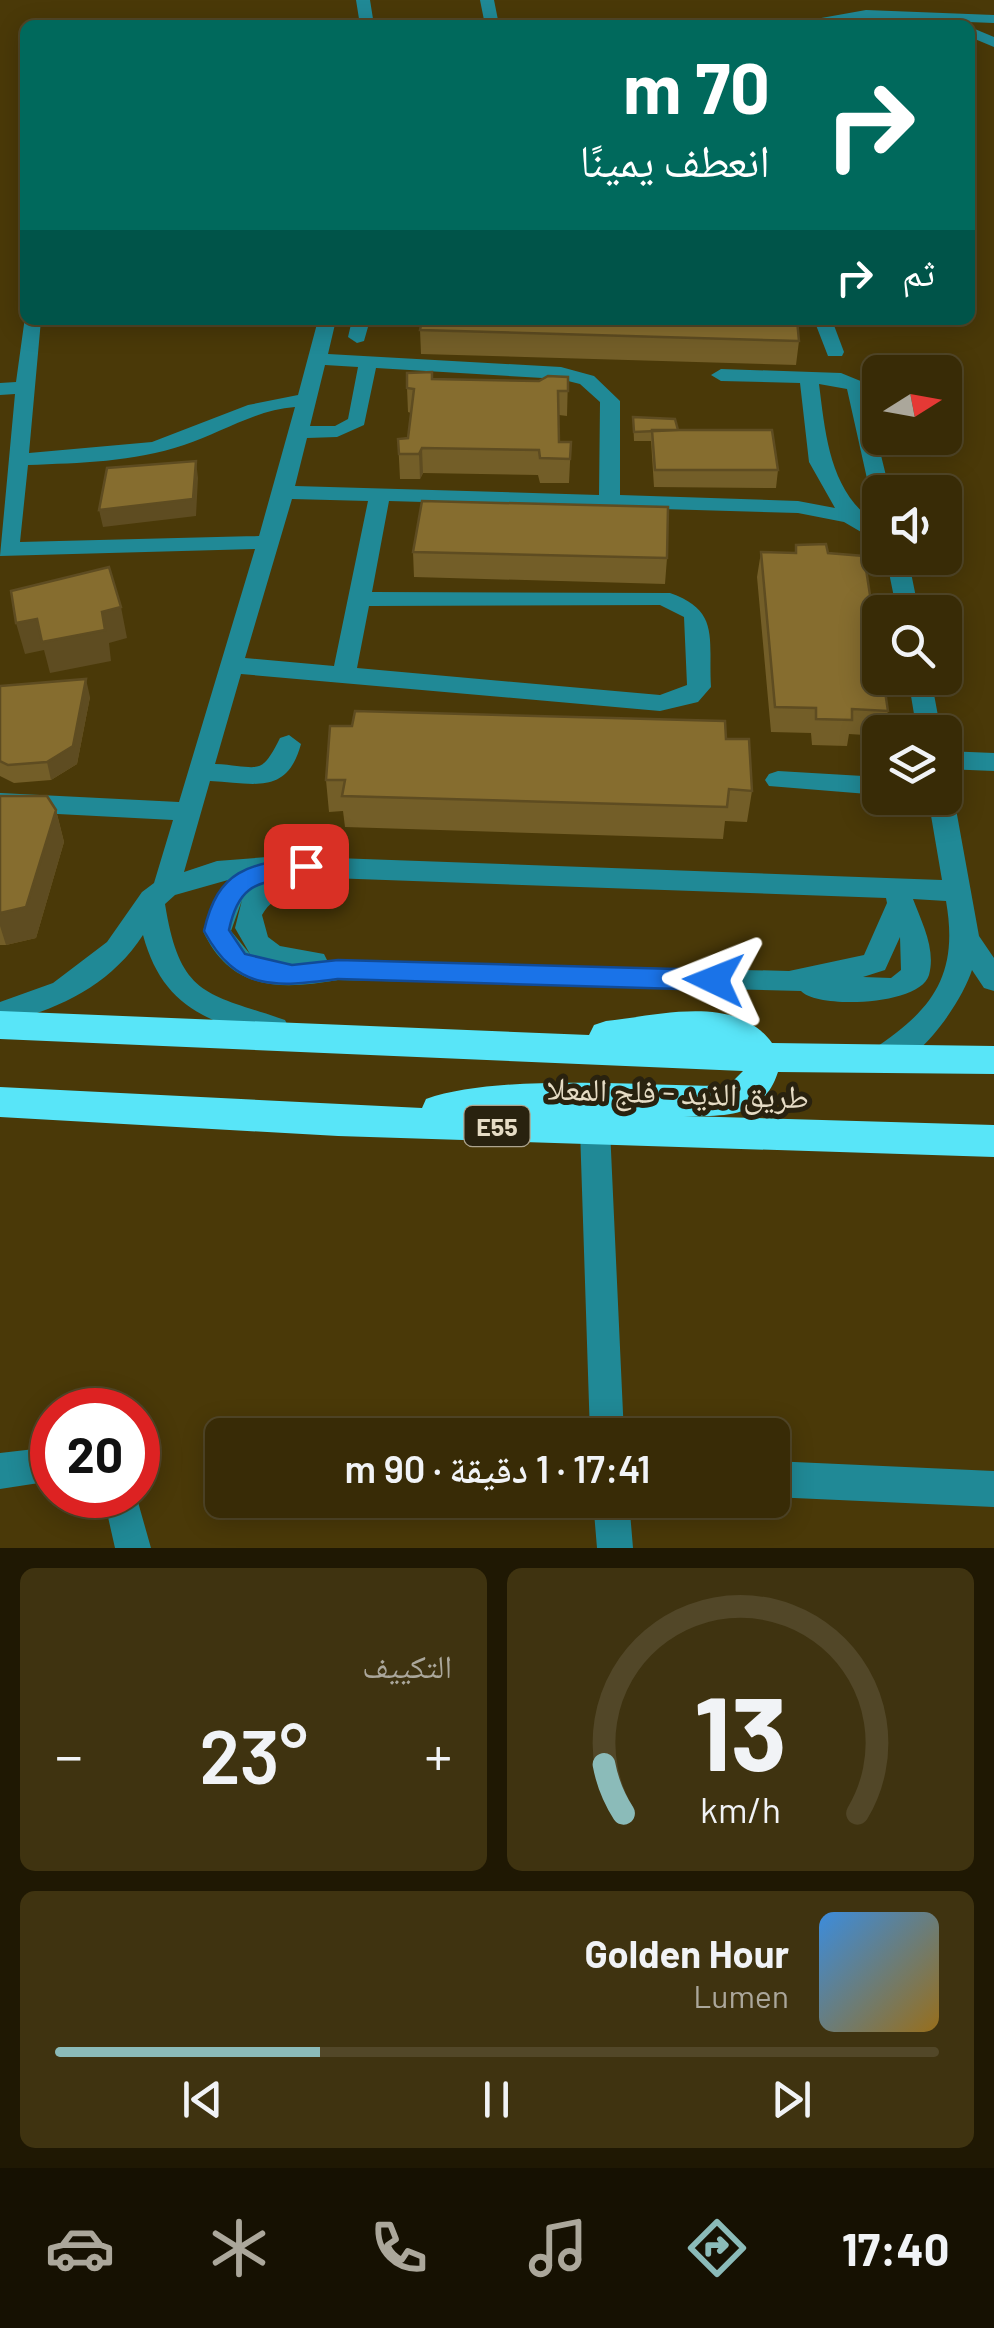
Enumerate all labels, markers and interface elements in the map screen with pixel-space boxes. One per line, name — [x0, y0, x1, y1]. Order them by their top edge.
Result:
text: 70 m — [623, 44, 770, 128]
icon: right — [805, 60, 935, 190]
text: انعطف يمينًا — [579, 132, 770, 186]
text: ثم — [902, 248, 935, 294]
icon: right — [827, 250, 882, 305]
north arrow — [862, 355, 962, 455]
map controls — [862, 355, 962, 815]
button: sound — [862, 475, 962, 575]
button: search — [862, 595, 962, 695]
button: layers — [862, 715, 962, 815]
pin — [264, 824, 349, 909]
icon: arrive — [279, 839, 334, 894]
position arrow — [662, 928, 766, 1032]
street label: طريق الذيد - فلج المعلا — [546, 1067, 810, 1118]
road number: E55 — [464, 1106, 530, 1146]
speed limit sign: 20 — [30, 1388, 160, 1518]
text: 17:41 · 1 دقيقة · 90 m — [345, 1445, 650, 1491]
text: التكييف — [362, 1646, 452, 1684]
text: 13 — [694, 1667, 787, 1792]
text: 23° — [199, 1709, 308, 1799]
text: − — [55, 1721, 83, 1787]
text: + — [424, 1721, 452, 1787]
text: km/h — [700, 1787, 781, 1830]
text: Golden Hour — [584, 1930, 789, 1976]
text: Lumen — [693, 1976, 789, 2014]
icon: previous — [175, 2072, 230, 2127]
icon: pause — [469, 2072, 524, 2127]
icon: next — [764, 2072, 819, 2127]
icon: car — [45, 2213, 115, 2283]
icon: climate — [204, 2213, 274, 2283]
icon: phone — [364, 2213, 434, 2283]
icon: music — [523, 2213, 593, 2283]
icon: directions — [682, 2213, 752, 2283]
text: 17:40 — [842, 2221, 949, 2275]

